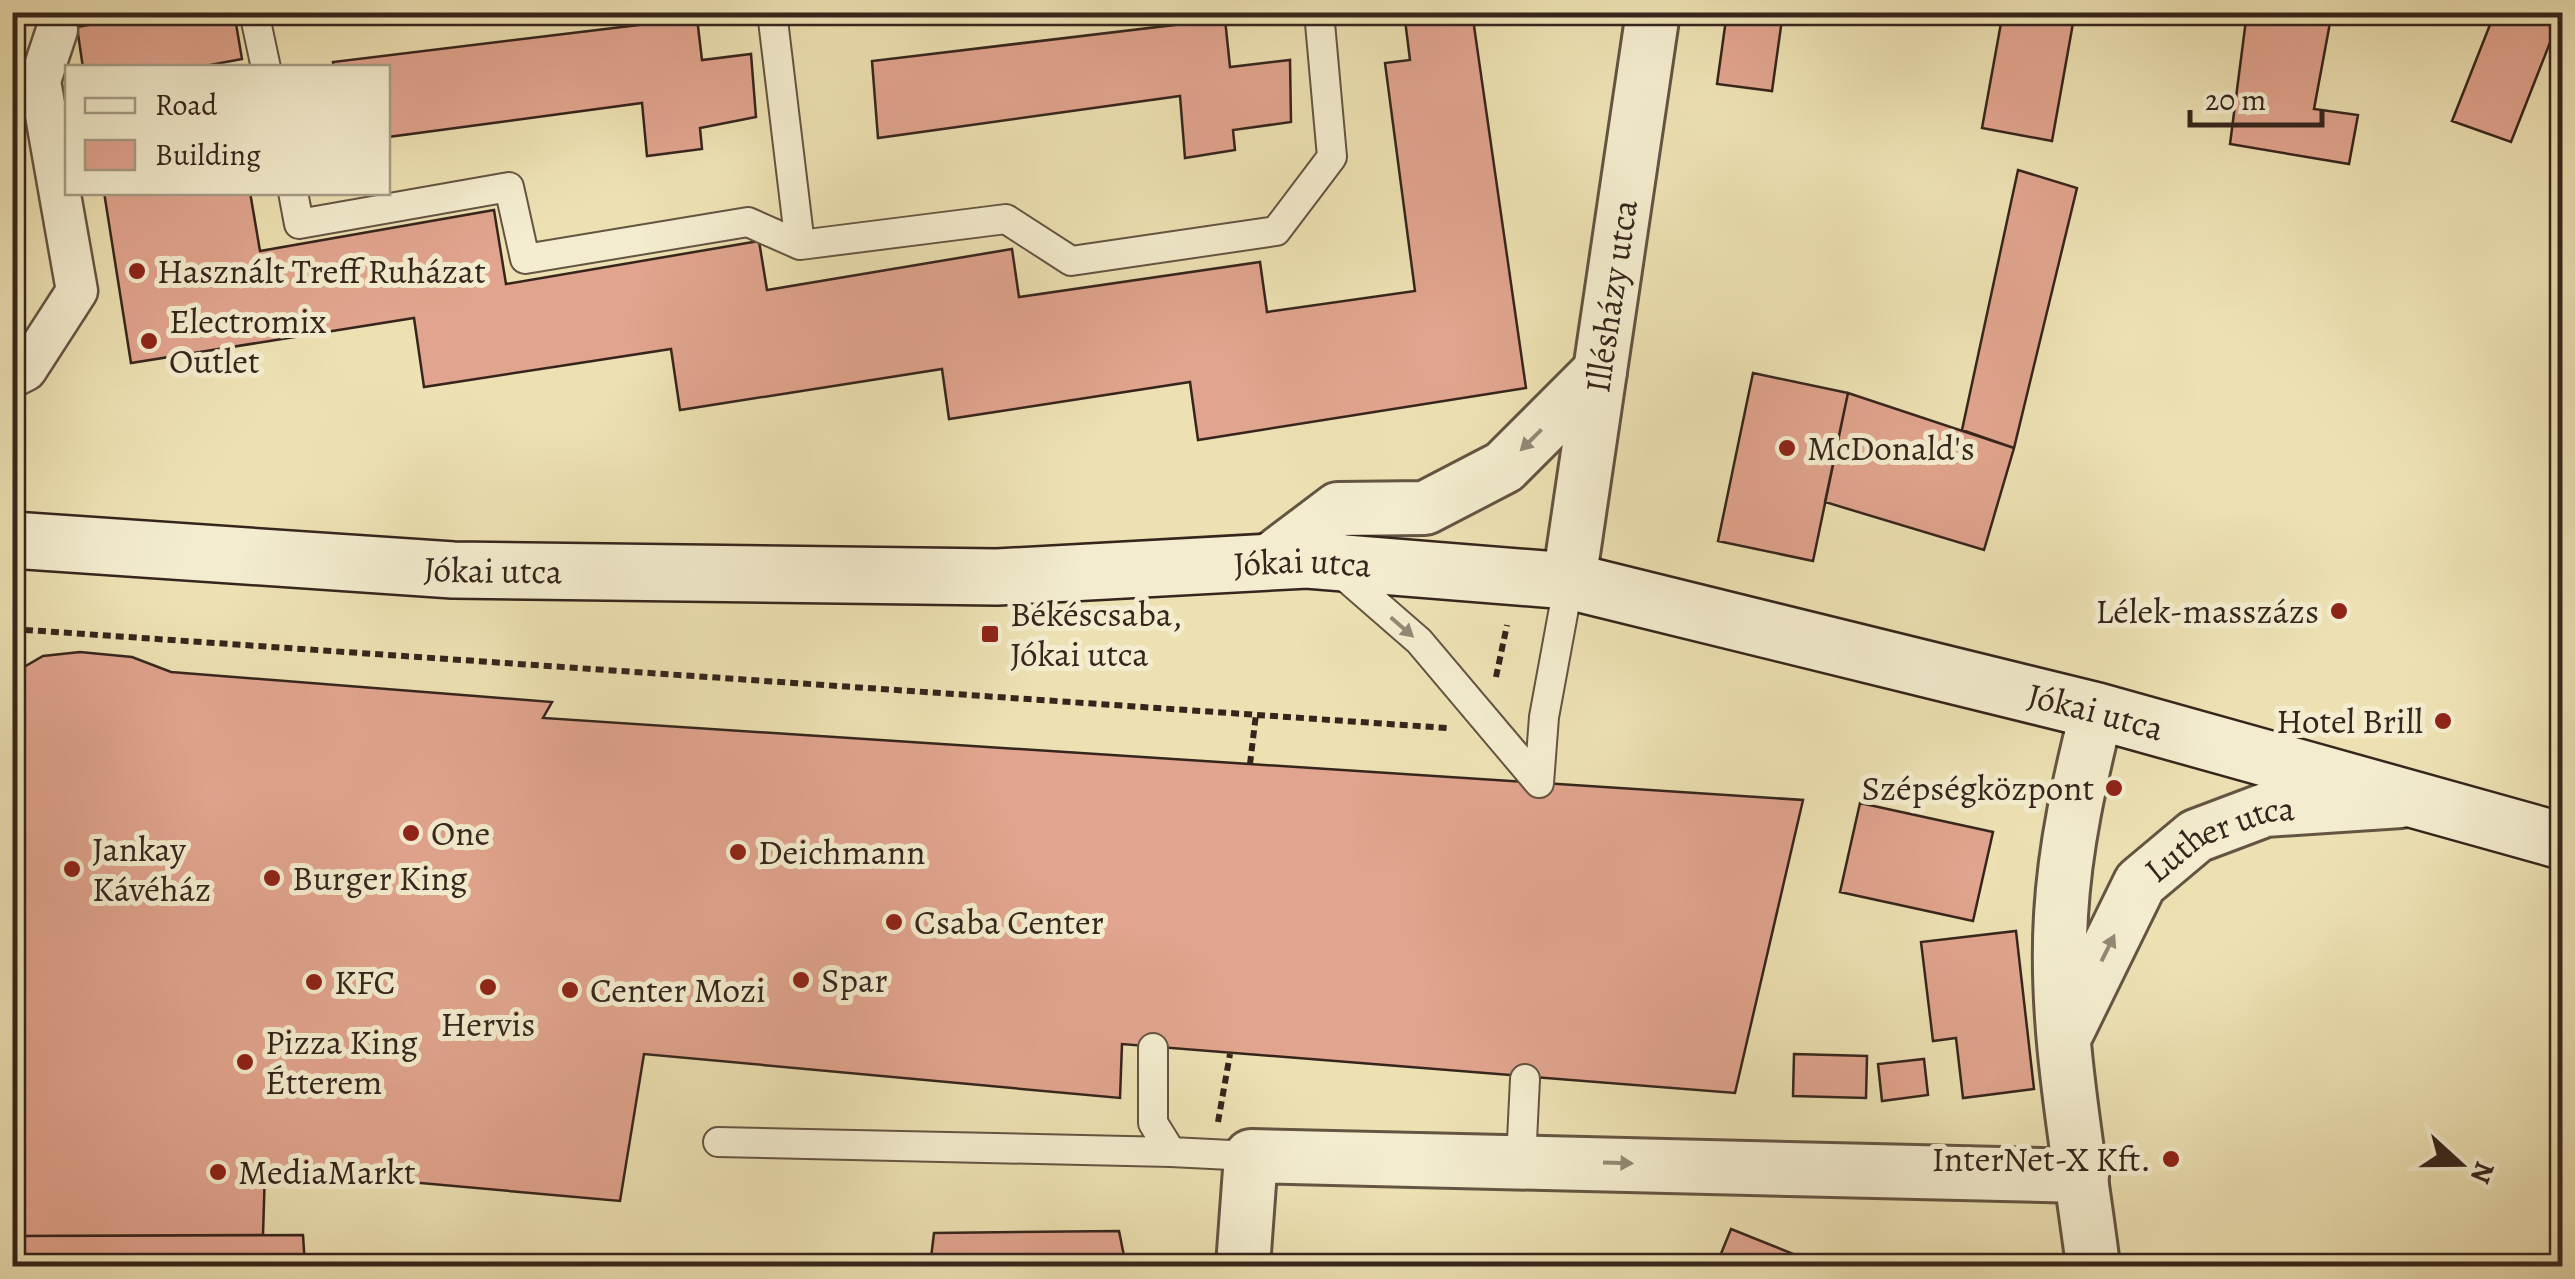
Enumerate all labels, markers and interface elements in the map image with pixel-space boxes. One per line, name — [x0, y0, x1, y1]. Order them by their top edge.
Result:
legend — [65, 65, 390, 195]
scale bar — [2190, 65, 2322, 127]
text: 20 m — [2205, 80, 2266, 120]
text: Road — [155, 85, 218, 125]
text: Building — [155, 135, 261, 175]
street label: Illésházy utca — [1573, 196, 1649, 396]
place label: Használt Treff Ruházat — [157, 247, 486, 295]
marker: Használt Treff Ruházat — [126, 260, 148, 282]
place label: Electromix Outlet — [169, 297, 327, 385]
marker: Electromix Outlet — [138, 330, 160, 352]
place label: McDonald's — [1807, 424, 1975, 472]
one-way arrow — [1520, 427, 1544, 451]
marker: McDonald's — [1776, 437, 1798, 459]
street label: Jókai utca — [1232, 536, 1374, 589]
street label: Jókai utca — [422, 544, 563, 595]
place label: Lélek-masszázs — [2096, 587, 2319, 635]
place label: Békéscsaba, Jókai utca — [1010, 590, 1182, 678]
marker: Lélek-masszázs — [2328, 600, 2350, 622]
one-way arrow — [1389, 615, 1414, 637]
marker: Békéscsaba, Jókai utca — [979, 623, 1001, 645]
street label: Jókai utca — [2023, 671, 2170, 753]
place label: Hotel Brill — [2276, 697, 2423, 745]
marker: Hotel Brill — [2432, 710, 2454, 732]
place label: Szépségközpont — [1861, 764, 2094, 812]
marker: Szépségközpont — [2103, 777, 2125, 799]
street label: Luther utca — [2134, 784, 2297, 894]
place label: One — [431, 809, 490, 857]
marker: One — [400, 822, 422, 844]
place label: Jankay Kávéház — [92, 825, 211, 913]
place label: Deichmann — [758, 828, 925, 876]
marker: Deichmann — [727, 841, 749, 863]
place label: Burger King — [292, 854, 468, 902]
marker: Jankay Kávéház — [61, 858, 83, 880]
marker: Burger King — [261, 867, 283, 889]
place label: Csaba Center — [914, 898, 1104, 946]
marker: Csaba Center — [883, 911, 905, 933]
one-way arrow — [2100, 933, 2117, 962]
place label: Spar — [821, 956, 888, 1004]
place label: KFC — [334, 958, 395, 1006]
place label: Center Mozi — [590, 966, 766, 1014]
marker: Spar — [790, 969, 812, 991]
marker: KFC — [303, 971, 325, 993]
marker: Hervis — [477, 976, 499, 998]
marker: Center Mozi — [559, 979, 581, 1001]
place label: Hervis — [441, 1000, 535, 1048]
place label: Pizza King Étterem — [265, 1018, 418, 1106]
marker: Pizza King Étterem — [234, 1051, 256, 1073]
north arrow — [2410, 1114, 2510, 1214]
place label: InterNet-X Kft. — [1932, 1135, 2151, 1183]
place label: MediaMarkt — [238, 1148, 416, 1196]
marker: InterNet-X Kft. — [2160, 1148, 2182, 1170]
one-way arrow — [1603, 1156, 1635, 1172]
text: N — [2461, 1156, 2504, 1189]
marker: MediaMarkt — [207, 1161, 229, 1183]

